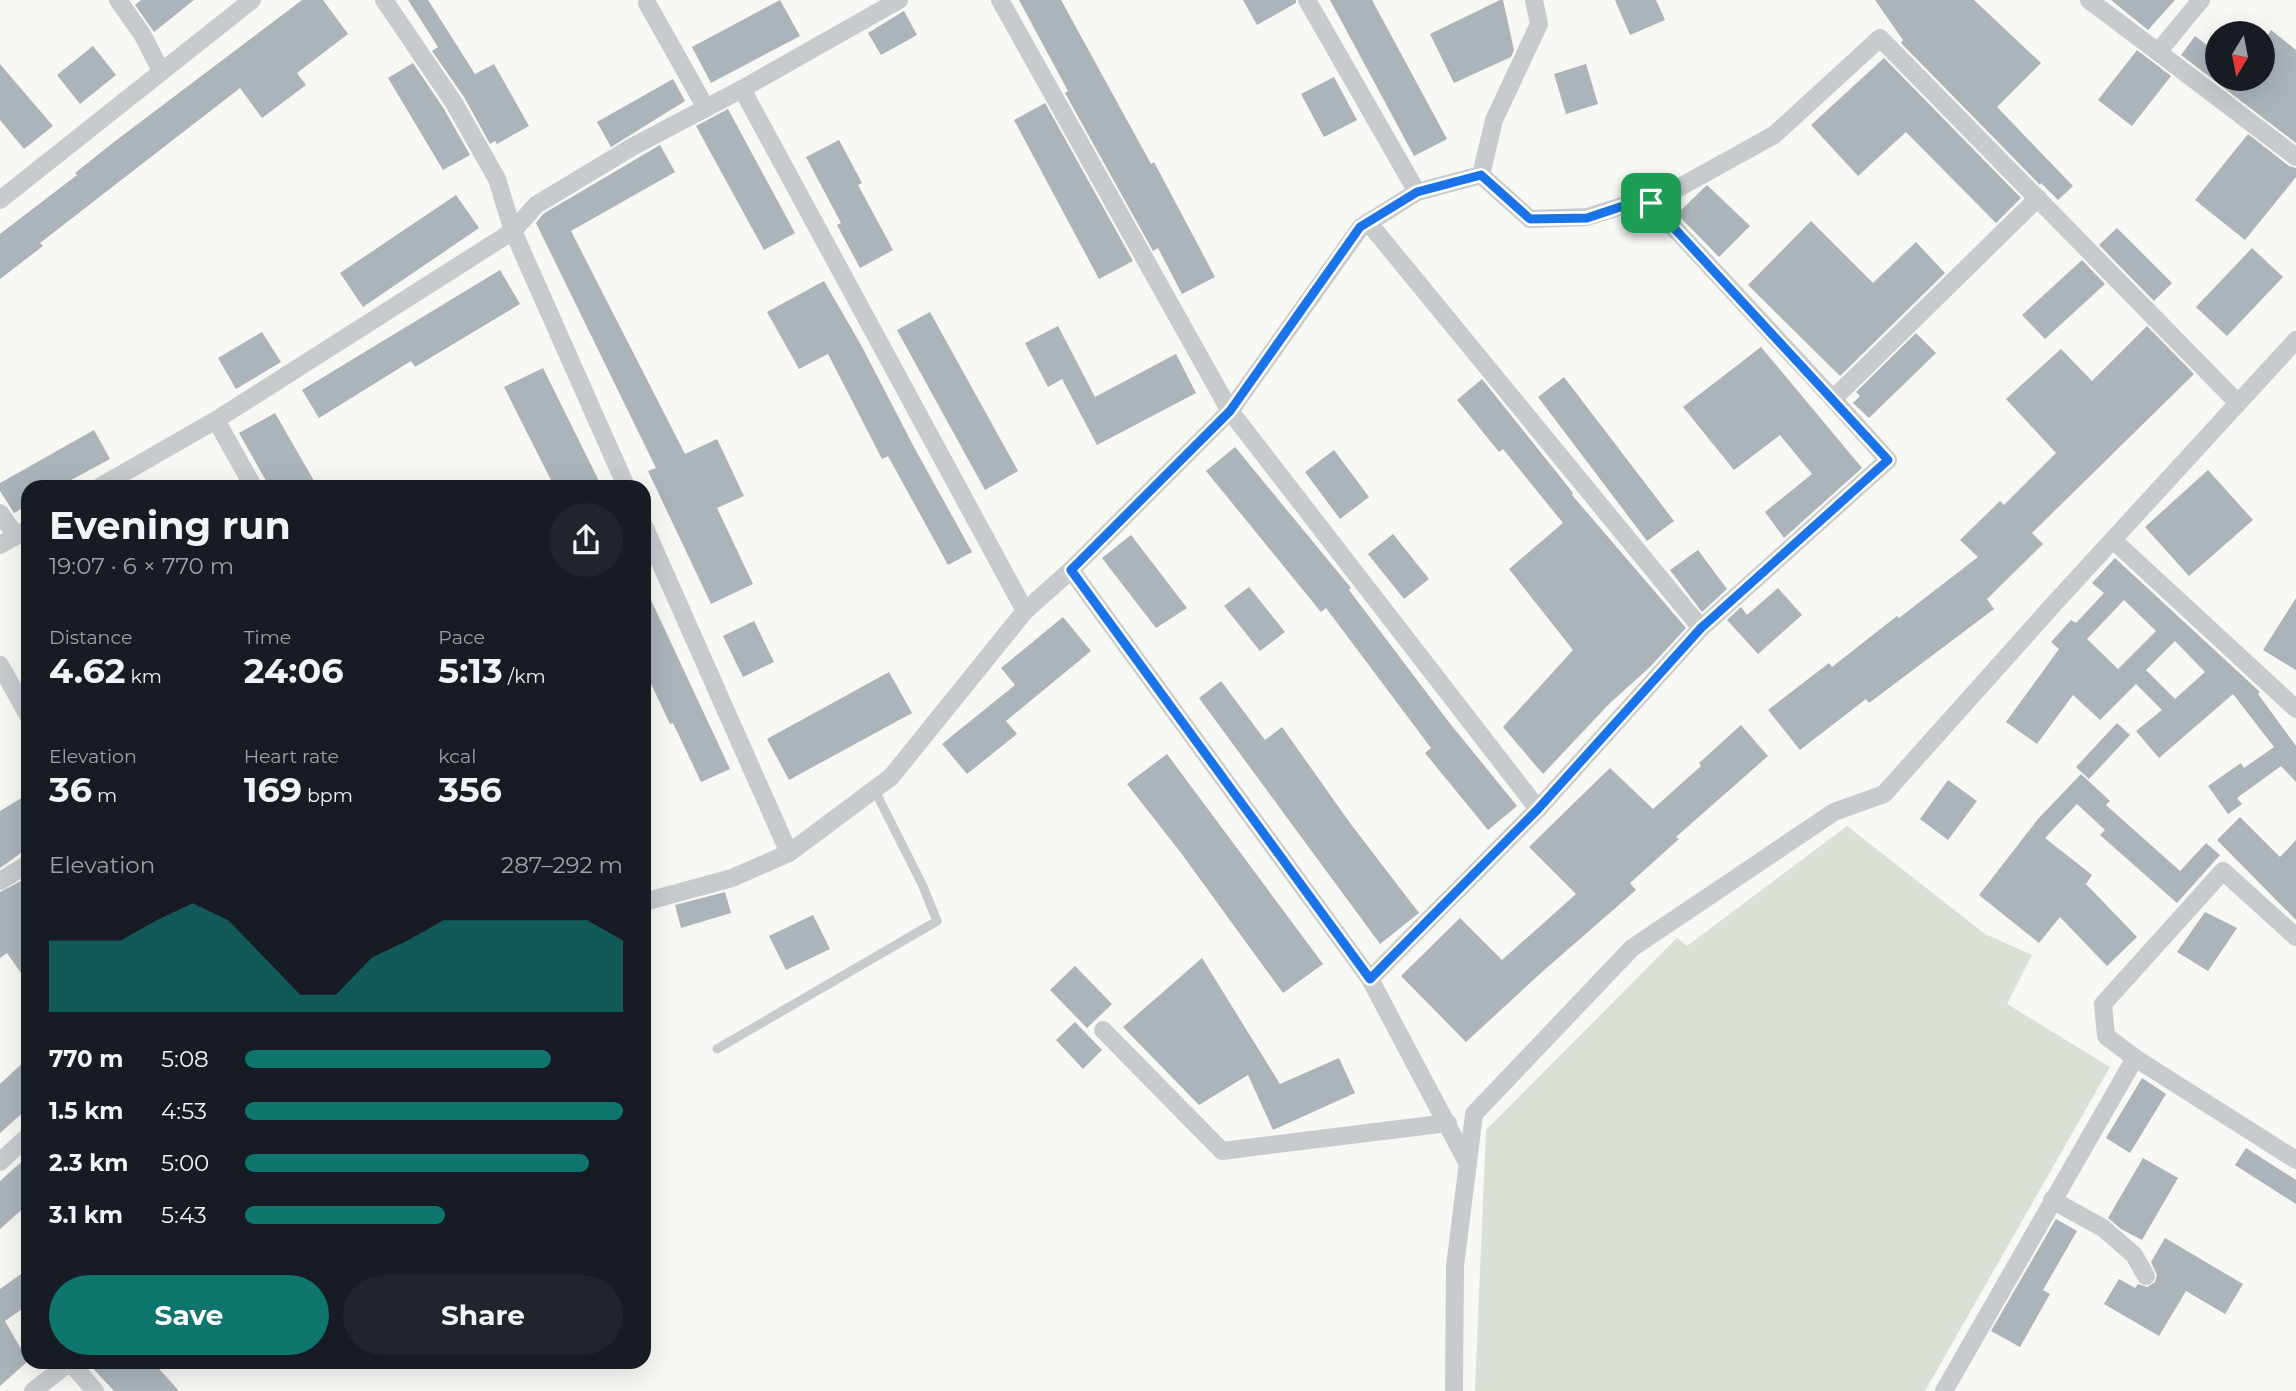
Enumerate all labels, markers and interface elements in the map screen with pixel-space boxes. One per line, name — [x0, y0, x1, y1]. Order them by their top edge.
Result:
north arrow — [2205, 21, 2275, 91]
map controls — [2205, 21, 2275, 91]
pin — [1621, 173, 1681, 233]
icon: arrive — [1632, 184, 1670, 222]
text: Evening run — [49, 502, 291, 549]
button: share — [549, 503, 623, 577]
text: 19:07 · 6 × 770 m — [49, 552, 234, 580]
text: Distance — [49, 626, 132, 649]
text: Time — [244, 626, 291, 649]
text: Pace — [438, 626, 485, 649]
text: 4.62 — [49, 649, 125, 692]
text: 24:06 — [244, 649, 344, 692]
text: 5:13 — [438, 649, 503, 692]
text: km — [125, 665, 162, 688]
text: /km — [503, 665, 546, 688]
text: Elevation — [49, 745, 137, 768]
text: Heart rate — [244, 745, 339, 768]
text: kcal — [438, 745, 476, 768]
text: 36 — [49, 768, 92, 811]
text: 169 — [244, 768, 302, 811]
text: 356 — [438, 768, 502, 811]
text: m — [92, 784, 117, 807]
text: bpm — [302, 784, 353, 807]
text: Elevation — [49, 851, 155, 879]
text: 287–292 m — [501, 851, 623, 879]
text: 770 m — [49, 1045, 123, 1073]
text: 5:08 — [161, 1045, 209, 1073]
text: 1.5 km — [49, 1097, 123, 1125]
text: 4:53 — [161, 1097, 207, 1125]
text: 2.3 km — [49, 1149, 128, 1177]
text: 5:00 — [161, 1149, 209, 1177]
text: 3.1 km — [49, 1201, 123, 1229]
text: 5:43 — [161, 1201, 207, 1229]
button: Save — [49, 1275, 329, 1355]
button: Share — [343, 1275, 623, 1355]

